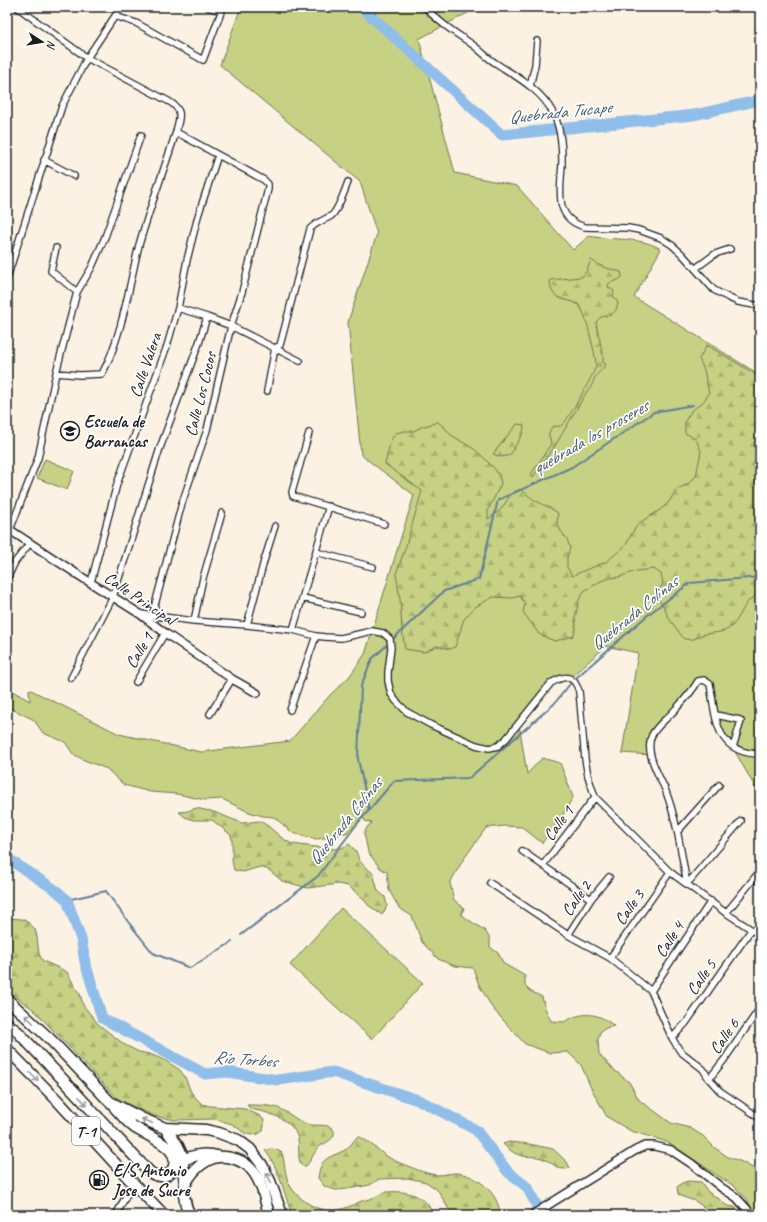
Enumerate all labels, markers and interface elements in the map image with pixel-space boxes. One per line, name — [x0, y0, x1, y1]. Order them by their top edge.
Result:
north arrow — [22, 22, 62, 62]
text: N — [44, 39, 59, 51]
water label: Quebrada Tucape — [508, 95, 615, 128]
street label: Calle Valera — [125, 329, 167, 400]
street label: Calle Los Cocos — [180, 349, 221, 438]
water label: quebrada los proseres — [528, 394, 654, 479]
place label: Escuela de Barrancas — [84, 411, 149, 452]
school or university icon: Escuela de Barrancas — [59, 420, 81, 442]
street label: Calle Principal — [100, 567, 182, 631]
water label: Quebrada Colinas — [586, 569, 684, 655]
street label: Calle 1 — [121, 627, 159, 672]
water label: Quebrada Colinas — [303, 771, 389, 869]
street label: Calle 1 — [539, 800, 579, 845]
street label: Calle 2 — [557, 875, 597, 920]
street label: Calle 3 — [610, 884, 650, 929]
street label: Calle 4 — [650, 915, 690, 961]
street label: Calle 5 — [682, 954, 722, 999]
street label: Calle 6 — [705, 1013, 745, 1058]
one-way arrow — [24, 1014, 34, 1024]
water label: Río Torbes — [213, 1046, 280, 1072]
one-way arrow — [29, 1072, 39, 1082]
one-way arrow — [78, 1096, 88, 1106]
road number: T-1 — [72, 1117, 100, 1145]
one-way arrow — [141, 1117, 153, 1124]
place label: E/S Antonio Jose de Sucre — [112, 1160, 191, 1201]
fuel station icon: E/S Antonio Jose de Sucre — [88, 1169, 110, 1191]
one-way arrow — [264, 1173, 272, 1185]

